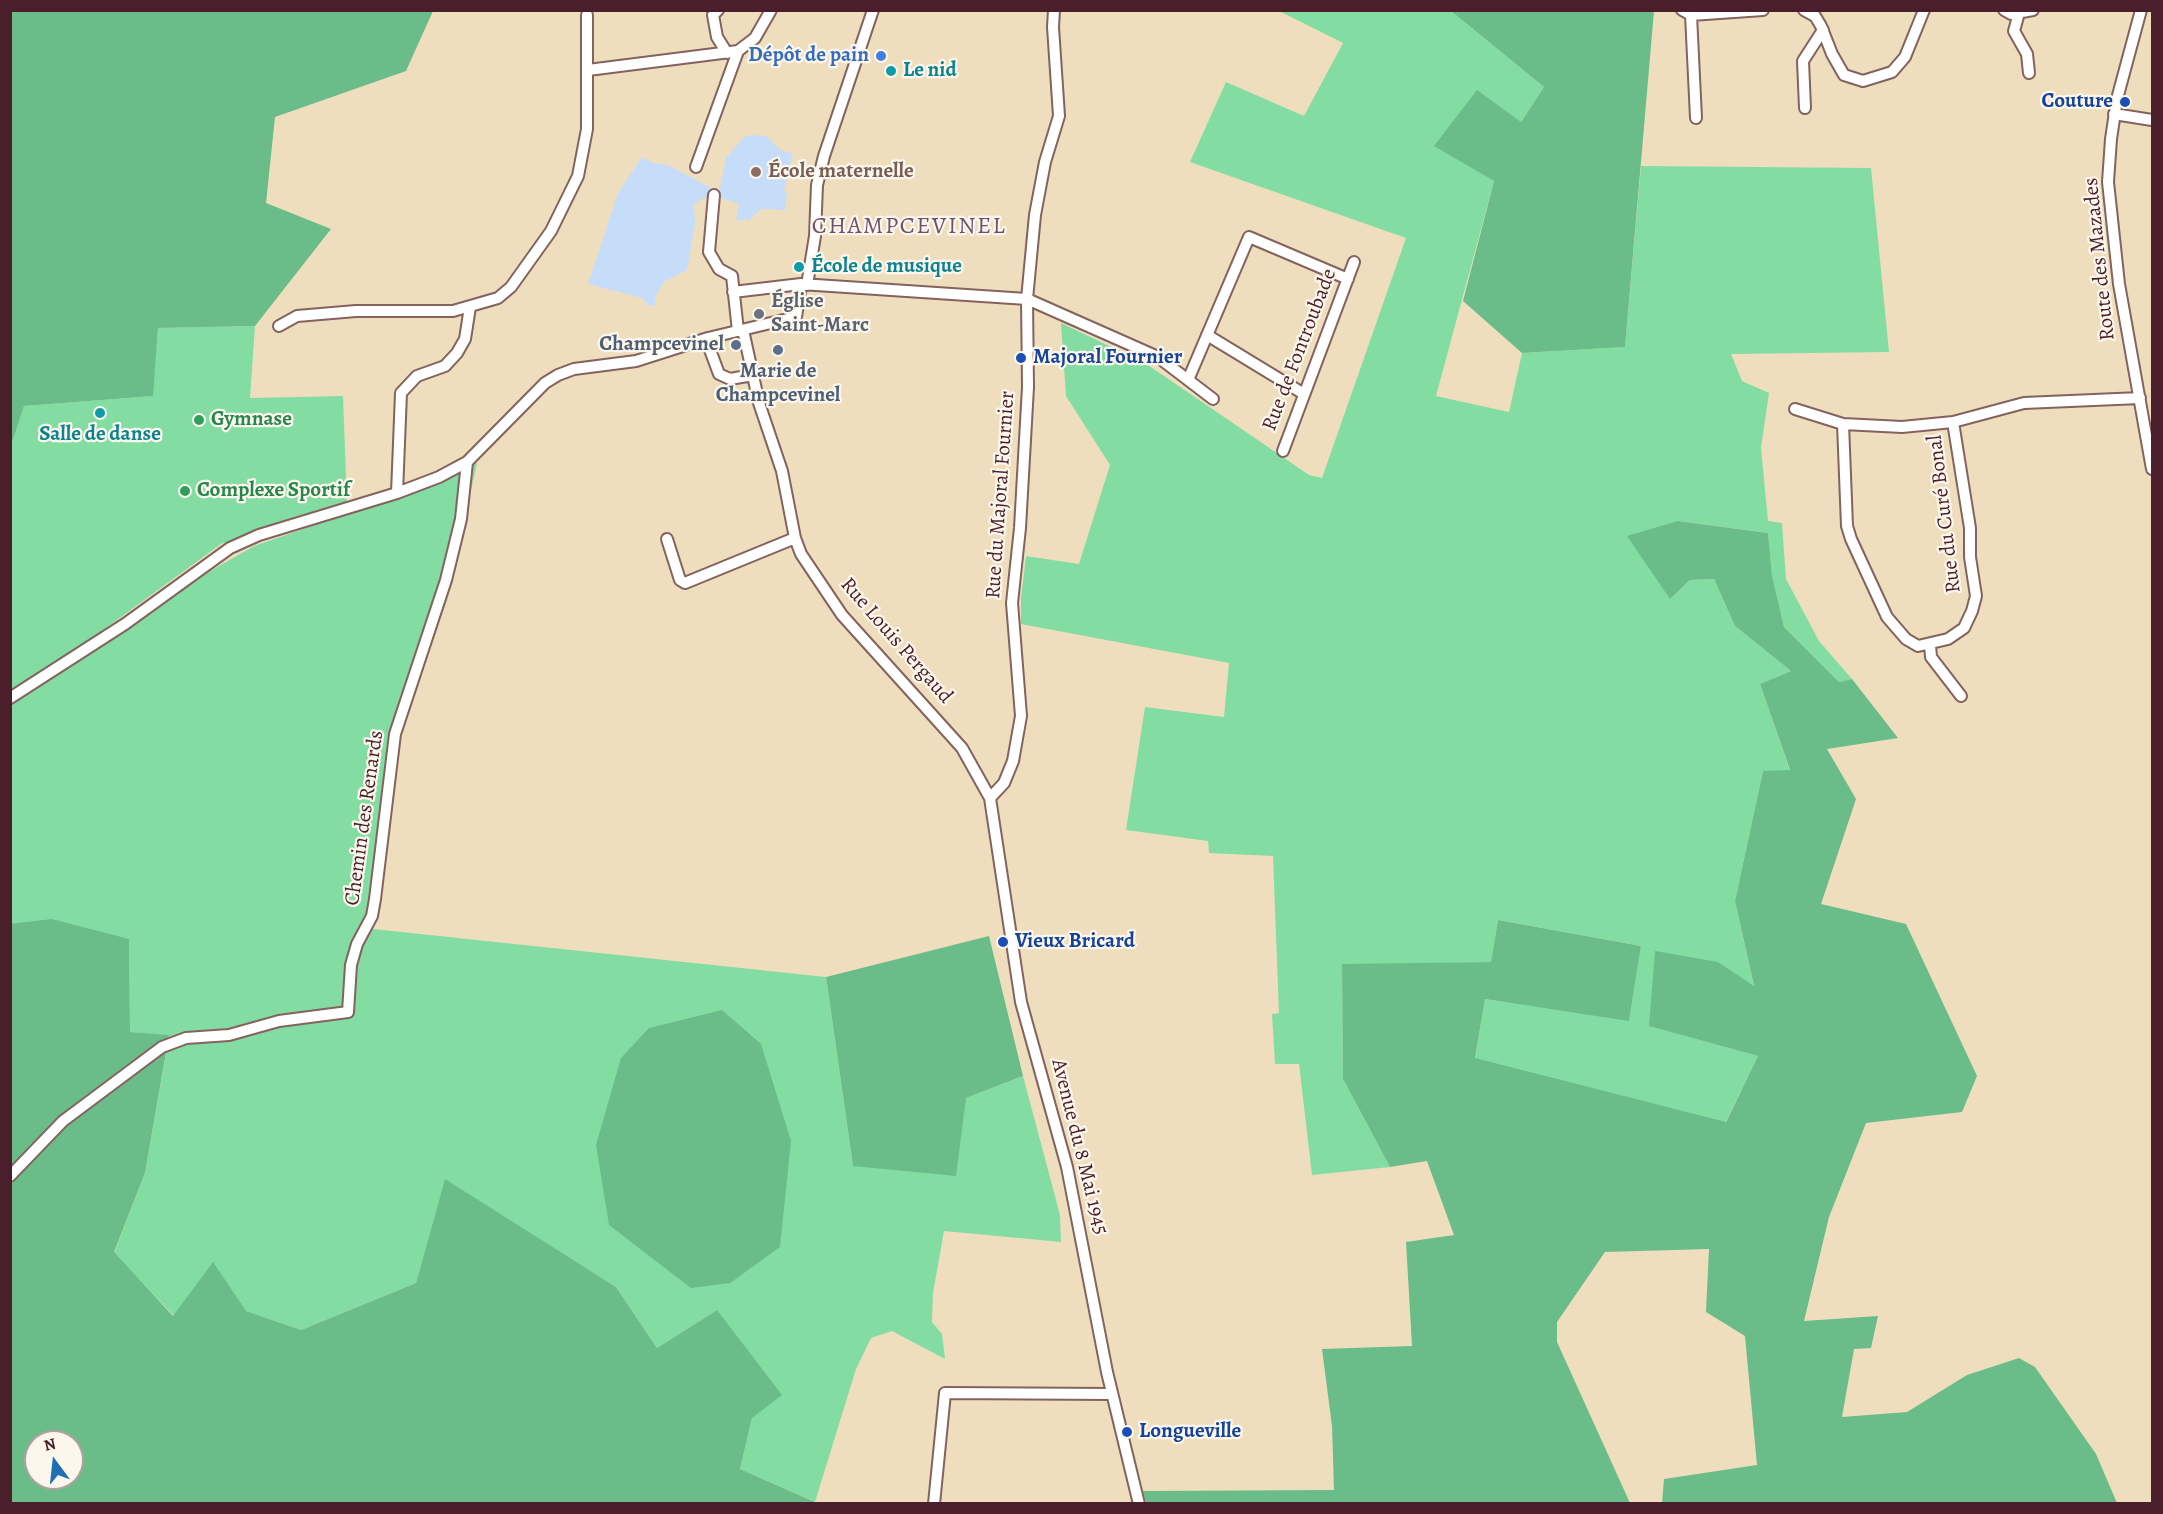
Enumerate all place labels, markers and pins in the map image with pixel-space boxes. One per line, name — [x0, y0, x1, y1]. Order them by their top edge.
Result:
place label: Dépôt de pain — [748, 43, 869, 69]
marker: Dépôt de pain — [874, 49, 888, 63]
place label: Le nid — [903, 58, 957, 84]
marker: Le nid — [884, 64, 898, 78]
place label: Couture — [2042, 89, 2113, 115]
marker: Couture — [2118, 95, 2132, 109]
place label: École maternelle — [768, 159, 914, 185]
marker: École maternelle — [749, 165, 763, 179]
place label: École de musique — [811, 254, 962, 280]
marker: École de musique — [792, 260, 806, 274]
place label: Église Saint-Marc — [771, 289, 869, 339]
marker: Église Saint-Marc — [752, 307, 766, 321]
place label: Champcevinel — [599, 332, 724, 358]
marker: Champcevinel — [729, 338, 743, 352]
marker: Marie de Champcevinel — [771, 343, 785, 357]
place label: Majoral Fournier — [1033, 345, 1182, 371]
marker: Majoral Fournier — [1014, 351, 1028, 365]
place label: Marie de Champcevinel — [716, 359, 840, 409]
marker: Salle de danse — [93, 406, 107, 420]
place label: Gymnase — [211, 407, 292, 433]
marker: Gymnase — [192, 413, 206, 427]
place label: Salle de danse — [39, 422, 161, 448]
place label: Complexe Sportif — [197, 478, 350, 504]
marker: Complexe Sportif — [178, 484, 192, 498]
place label: Vieux Bricard — [1015, 929, 1135, 955]
marker: Vieux Bricard — [996, 935, 1010, 949]
place label: Longueville — [1139, 1419, 1241, 1445]
marker: Longueville — [1120, 1425, 1134, 1439]

